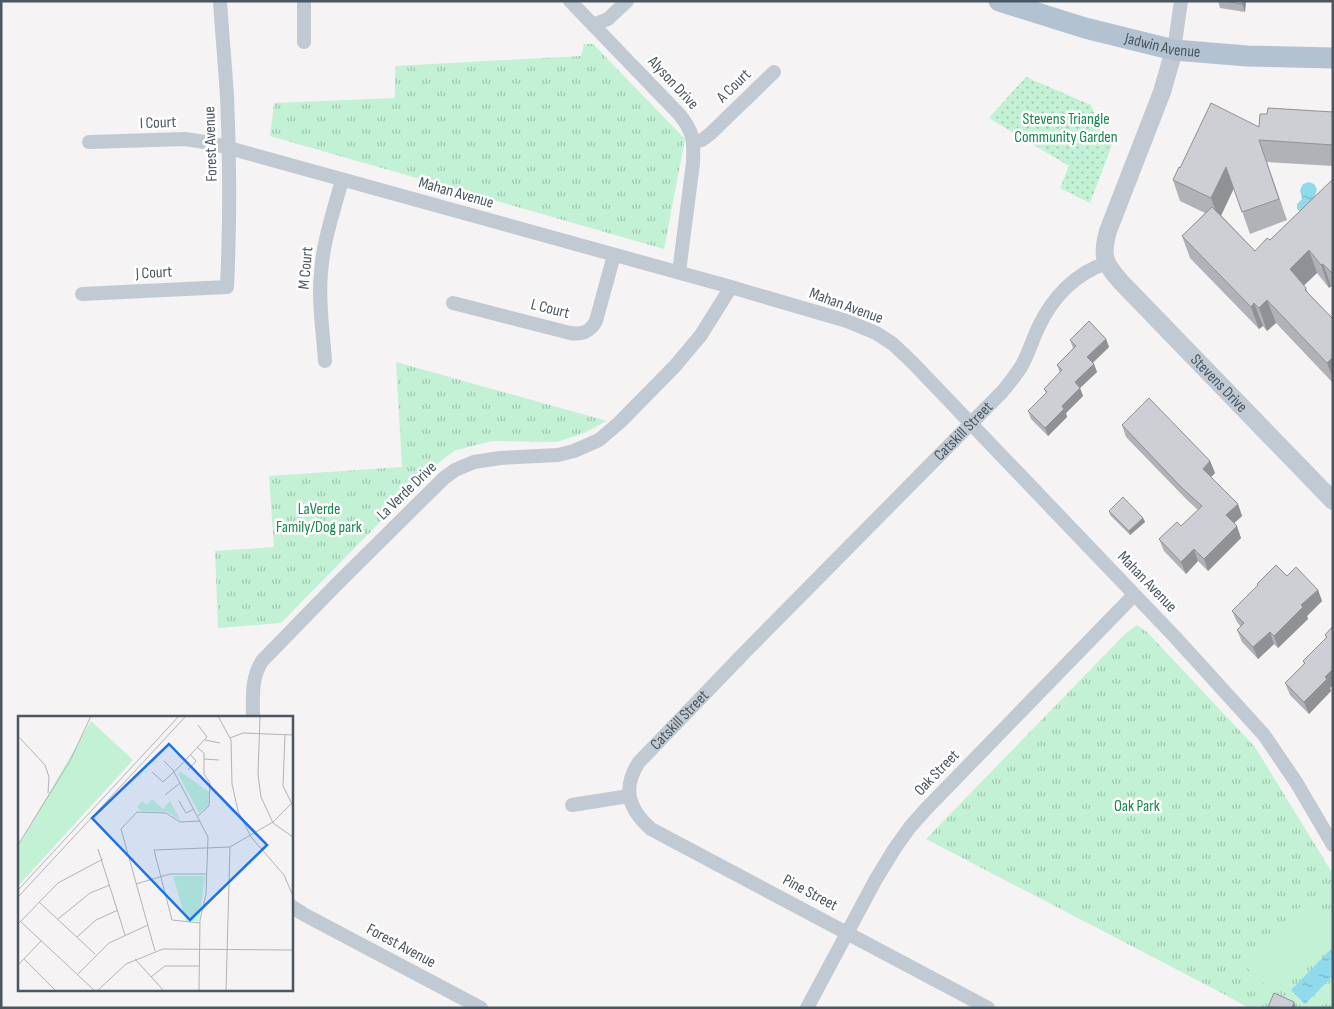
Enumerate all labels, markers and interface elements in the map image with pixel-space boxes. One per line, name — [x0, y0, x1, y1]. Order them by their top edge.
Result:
street label: Jadwin Avenue — [1122, 29, 1201, 62]
street label: Alyson Drive — [643, 52, 702, 114]
street label: A Court — [712, 65, 755, 107]
street label: Forest Avenue — [200, 106, 222, 182]
park label: Stevens Triangle Community Garden — [1014, 110, 1118, 147]
street label: I Court — [139, 113, 177, 133]
street label: Mahan Avenue — [416, 173, 496, 213]
street label: M Court — [295, 246, 317, 290]
street label: J Court — [134, 263, 173, 283]
street label: Mahan Avenue — [806, 284, 886, 328]
street label: L Court — [529, 295, 571, 323]
street label: Stevens Drive — [1187, 350, 1251, 416]
street label: Catskill Street — [930, 397, 997, 465]
street label: La Verde Drive — [373, 458, 441, 524]
park label: LaVerde Family/Dog park — [276, 500, 362, 537]
street label: Mahan Avenue — [1113, 548, 1181, 616]
street label: Catskill Street — [646, 686, 713, 754]
inset map — [18, 716, 292, 992]
street label: Oak Street — [911, 746, 963, 800]
park label: Oak Park — [1114, 797, 1160, 816]
street label: Pine Street — [779, 871, 841, 915]
street label: Forest Avenue — [363, 920, 439, 972]

